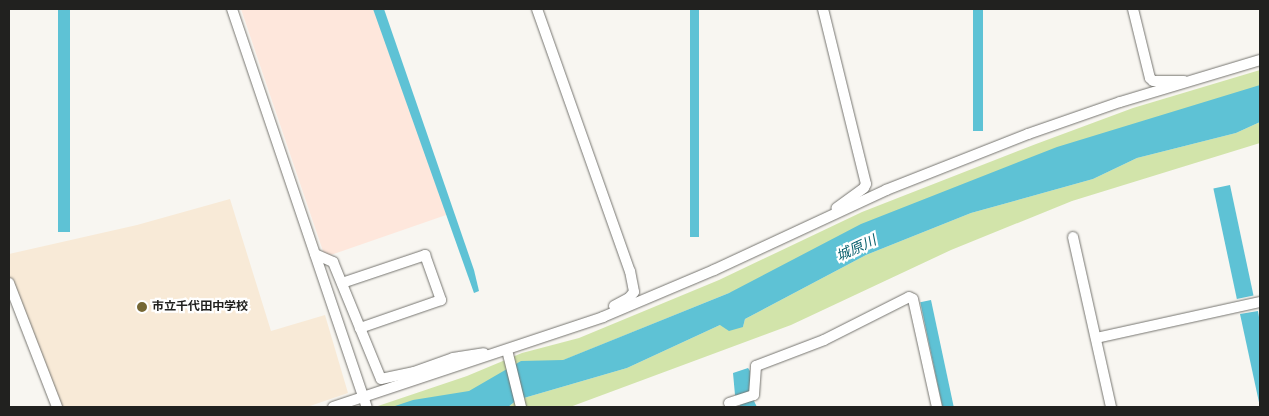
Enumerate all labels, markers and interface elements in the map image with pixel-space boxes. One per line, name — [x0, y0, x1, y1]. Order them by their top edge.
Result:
water label: 城原川 — [833, 232, 879, 264]
place label: 市立千代田中学校 — [152, 300, 248, 314]
marker: 市立千代田中学校 — [136, 301, 148, 313]

